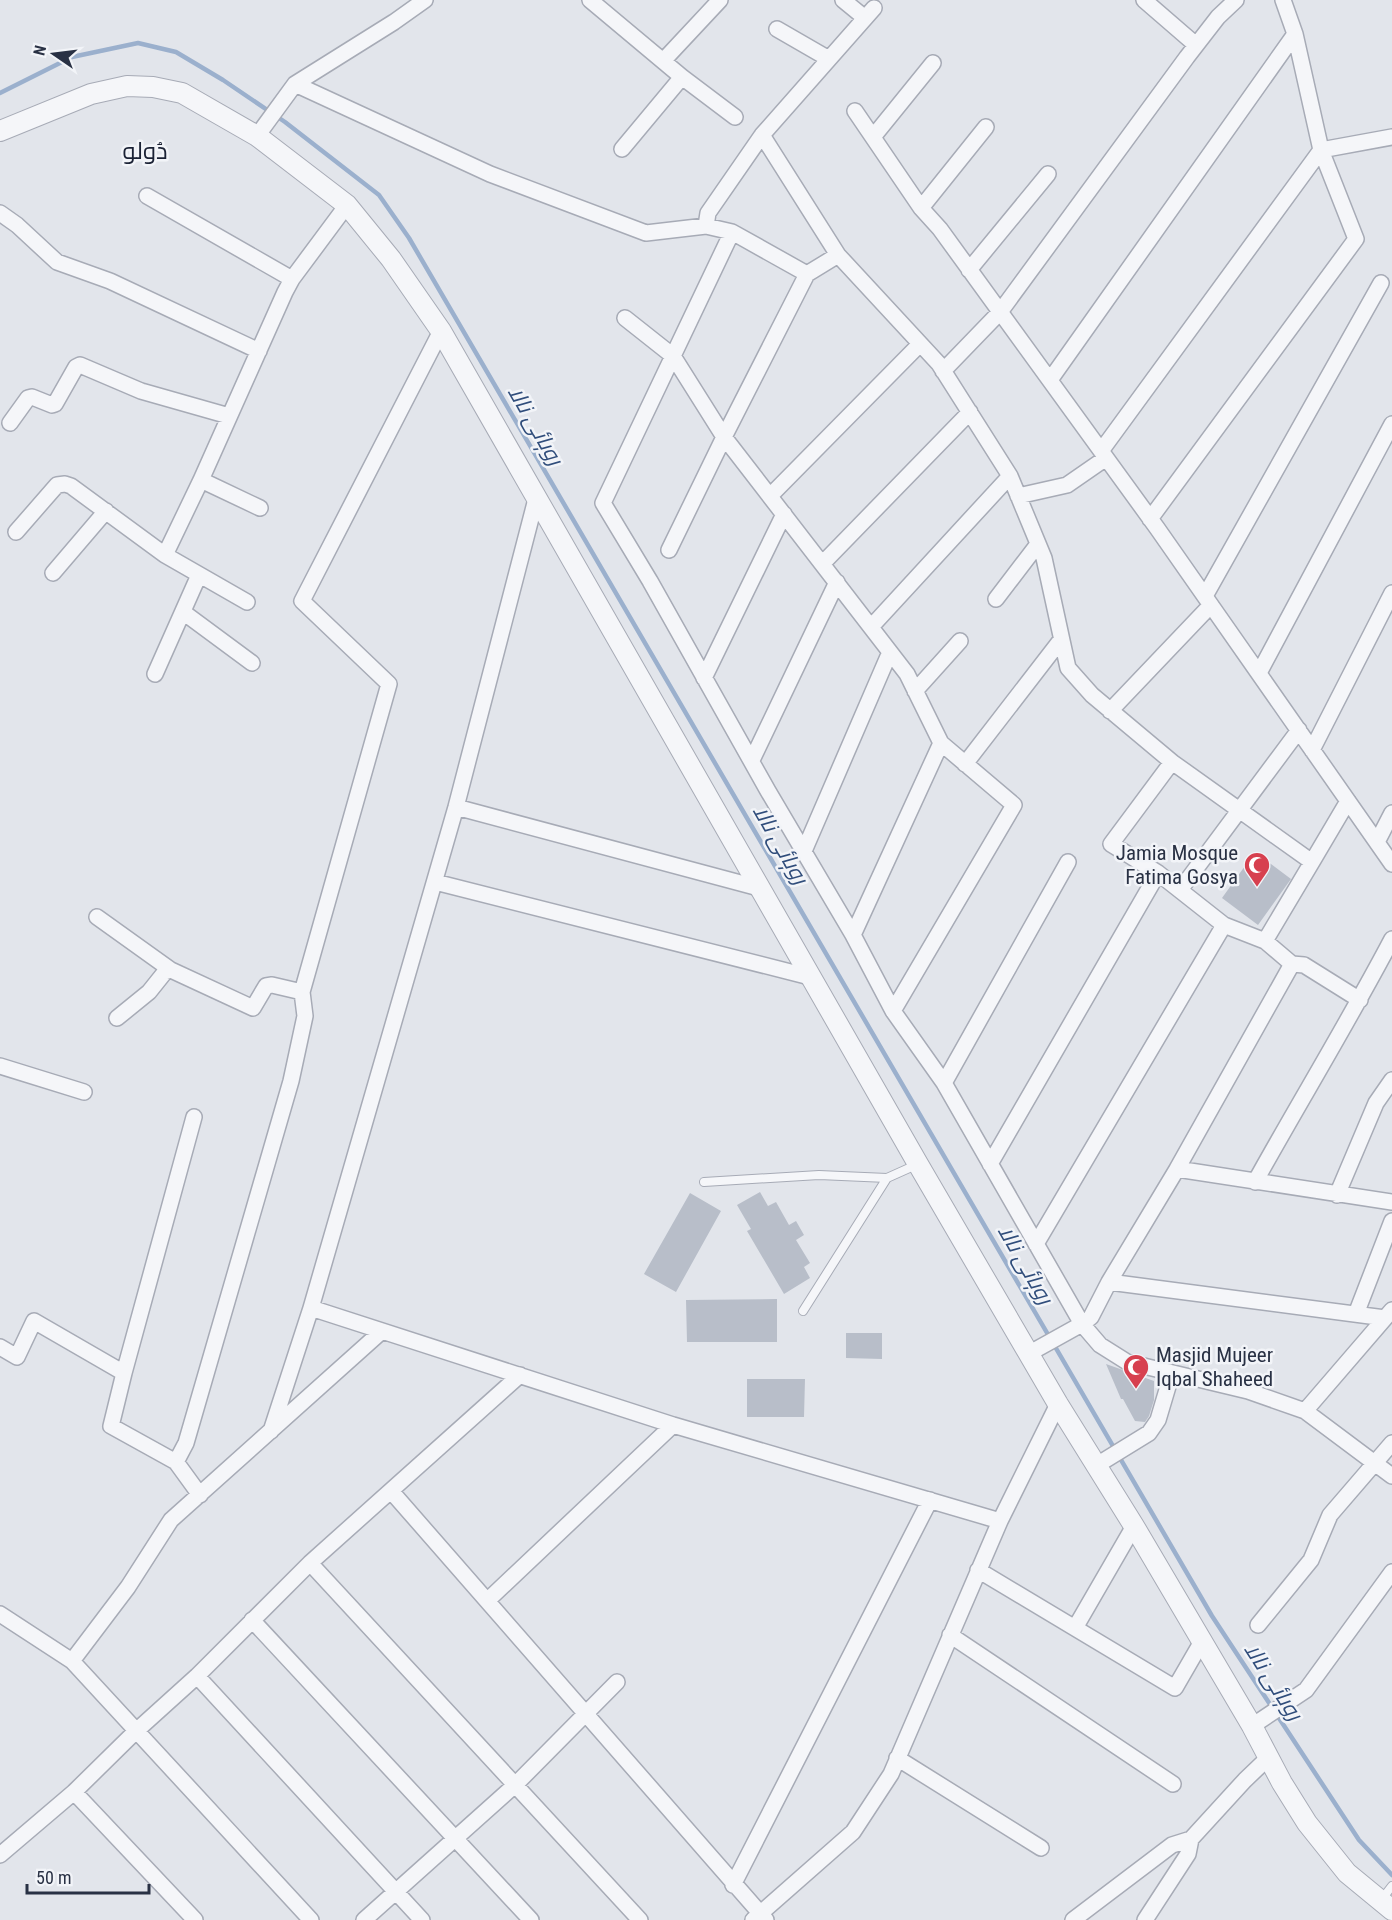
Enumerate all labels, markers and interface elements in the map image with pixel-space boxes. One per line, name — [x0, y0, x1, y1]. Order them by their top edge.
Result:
north arrow — [24, 24, 84, 84]
text: N — [30, 43, 50, 58]
district label: دُولو — [122, 137, 168, 165]
water label: روہائی نالا — [501, 381, 569, 471]
water label: روہائی نالا — [746, 800, 814, 890]
place label: Jamia Mosque Fatima Gosya — [1116, 841, 1238, 889]
mosque icon: Jamia Mosque Fatima Gosya — [1242, 850, 1272, 888]
water label: روہائی نالا — [991, 1220, 1059, 1310]
place label: Masjid Mujeer Iqbal Shaheed — [1156, 1343, 1273, 1391]
mosque icon: Masjid Mujeer Iqbal Shaheed — [1121, 1352, 1151, 1390]
water label: روہائی نالا — [1238, 1638, 1308, 1727]
scale bar — [27, 1857, 148, 1895]
text: 50 m — [36, 1867, 71, 1888]

